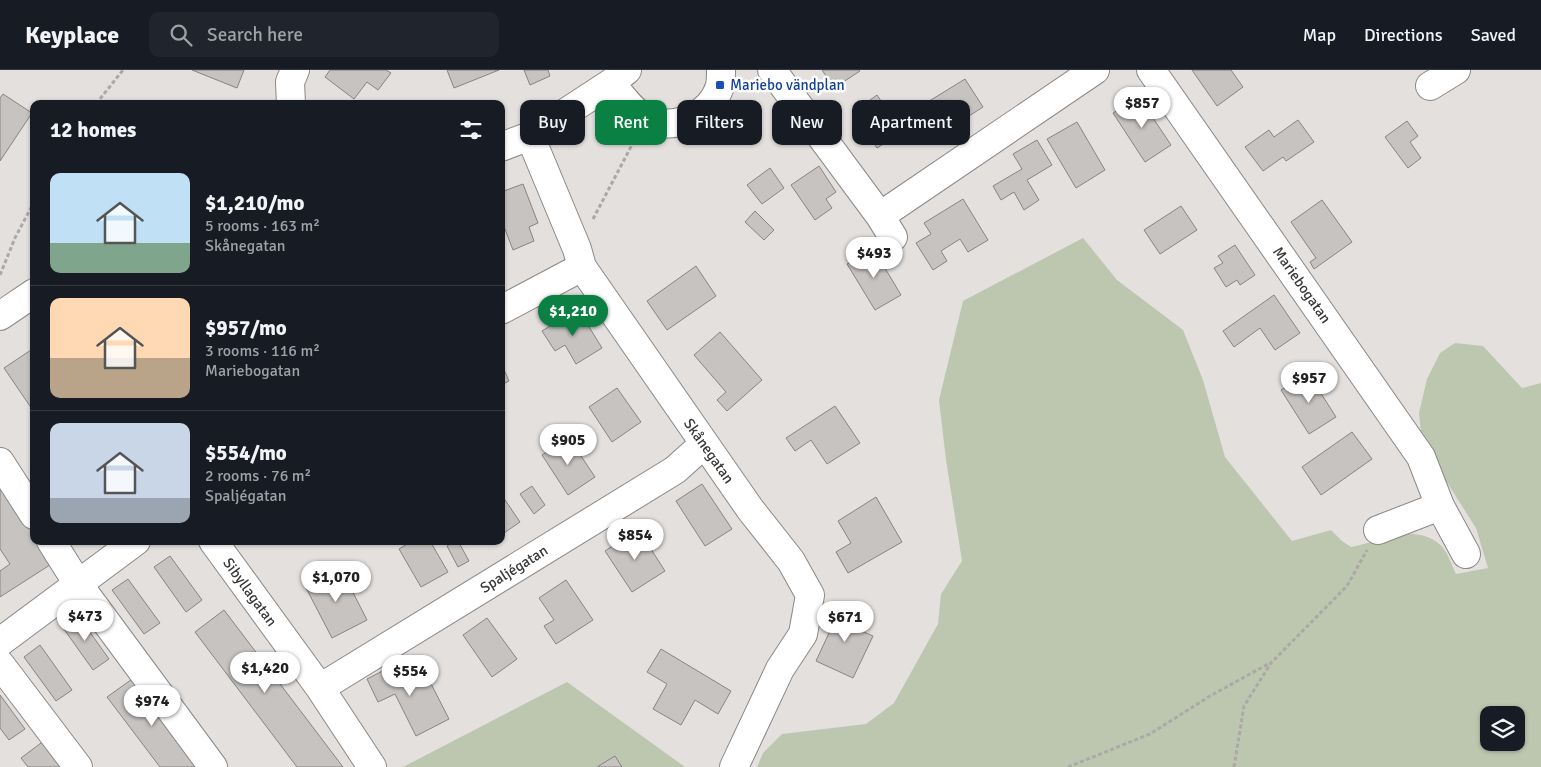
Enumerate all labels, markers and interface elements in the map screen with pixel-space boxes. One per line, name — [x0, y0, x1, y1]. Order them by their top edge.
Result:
search box — [149, 12, 499, 57]
text: Keyplace — [25, 20, 119, 50]
icon: search — [167, 21, 195, 49]
text: Search here — [207, 23, 303, 47]
text: Map — [1303, 24, 1336, 46]
text: Directions — [1364, 24, 1443, 46]
text: Saved — [1471, 24, 1516, 46]
place label: Mariebo vändplan — [730, 76, 845, 94]
marker: Mariebo vändplan — [714, 79, 726, 91]
pin: $857 — [1112, 87, 1172, 129]
text: $857 — [1125, 93, 1159, 113]
chip: Buy — [520, 100, 585, 145]
chip: Rent — [595, 100, 667, 145]
chip: Filters — [677, 100, 762, 145]
chip: New — [772, 100, 842, 145]
chip: Apartment — [852, 100, 970, 145]
icon: filters — [457, 116, 485, 144]
text: 12 homes — [50, 117, 136, 143]
text: $1,210/mo — [205, 190, 304, 216]
icon: home — [90, 193, 150, 253]
text: 5 rooms · 163 m² — [205, 216, 320, 236]
text: Skånegatan — [205, 236, 286, 256]
pin: $493 — [844, 236, 904, 279]
text: $493 — [857, 243, 891, 263]
street label: Mariebogatan — [1269, 243, 1335, 327]
pin: $1,210 — [532, 294, 614, 337]
text: $1,210 — [549, 301, 597, 321]
text: $957/mo — [205, 315, 287, 341]
icon: home — [90, 318, 150, 378]
text: 3 rooms · 116 m² — [205, 341, 320, 361]
text: Mariebogatan — [205, 361, 300, 381]
pin: $957 — [1279, 362, 1339, 404]
text: $957 — [1292, 368, 1326, 388]
street label: Skånegatan — [680, 415, 738, 487]
pin: $905 — [538, 424, 598, 466]
text: $905 — [551, 430, 585, 450]
text: $554/mo — [205, 440, 287, 466]
icon: home — [90, 443, 150, 503]
text: 2 rooms · 76 m² — [205, 466, 311, 486]
text: Spaljégatan — [205, 486, 286, 506]
pin: $854 — [605, 518, 665, 561]
text: $854 — [618, 525, 652, 545]
street label: Spaljégatan — [477, 541, 551, 597]
street label: Sibyllagatan — [219, 554, 281, 630]
pin: $1,070 — [295, 560, 377, 603]
text: $1,070 — [312, 567, 360, 587]
pin: $473 — [55, 600, 115, 642]
pin: $671 — [815, 600, 875, 643]
text: $473 — [68, 606, 102, 626]
text: $671 — [828, 607, 862, 627]
pin: $1,420 — [224, 652, 306, 694]
pin: $554 — [380, 654, 440, 697]
text: $1,420 — [241, 658, 289, 678]
text: $554 — [393, 661, 427, 681]
pin: $974 — [122, 684, 182, 727]
text: $974 — [135, 691, 169, 711]
map controls — [1480, 706, 1525, 751]
button: layers — [1480, 706, 1525, 751]

